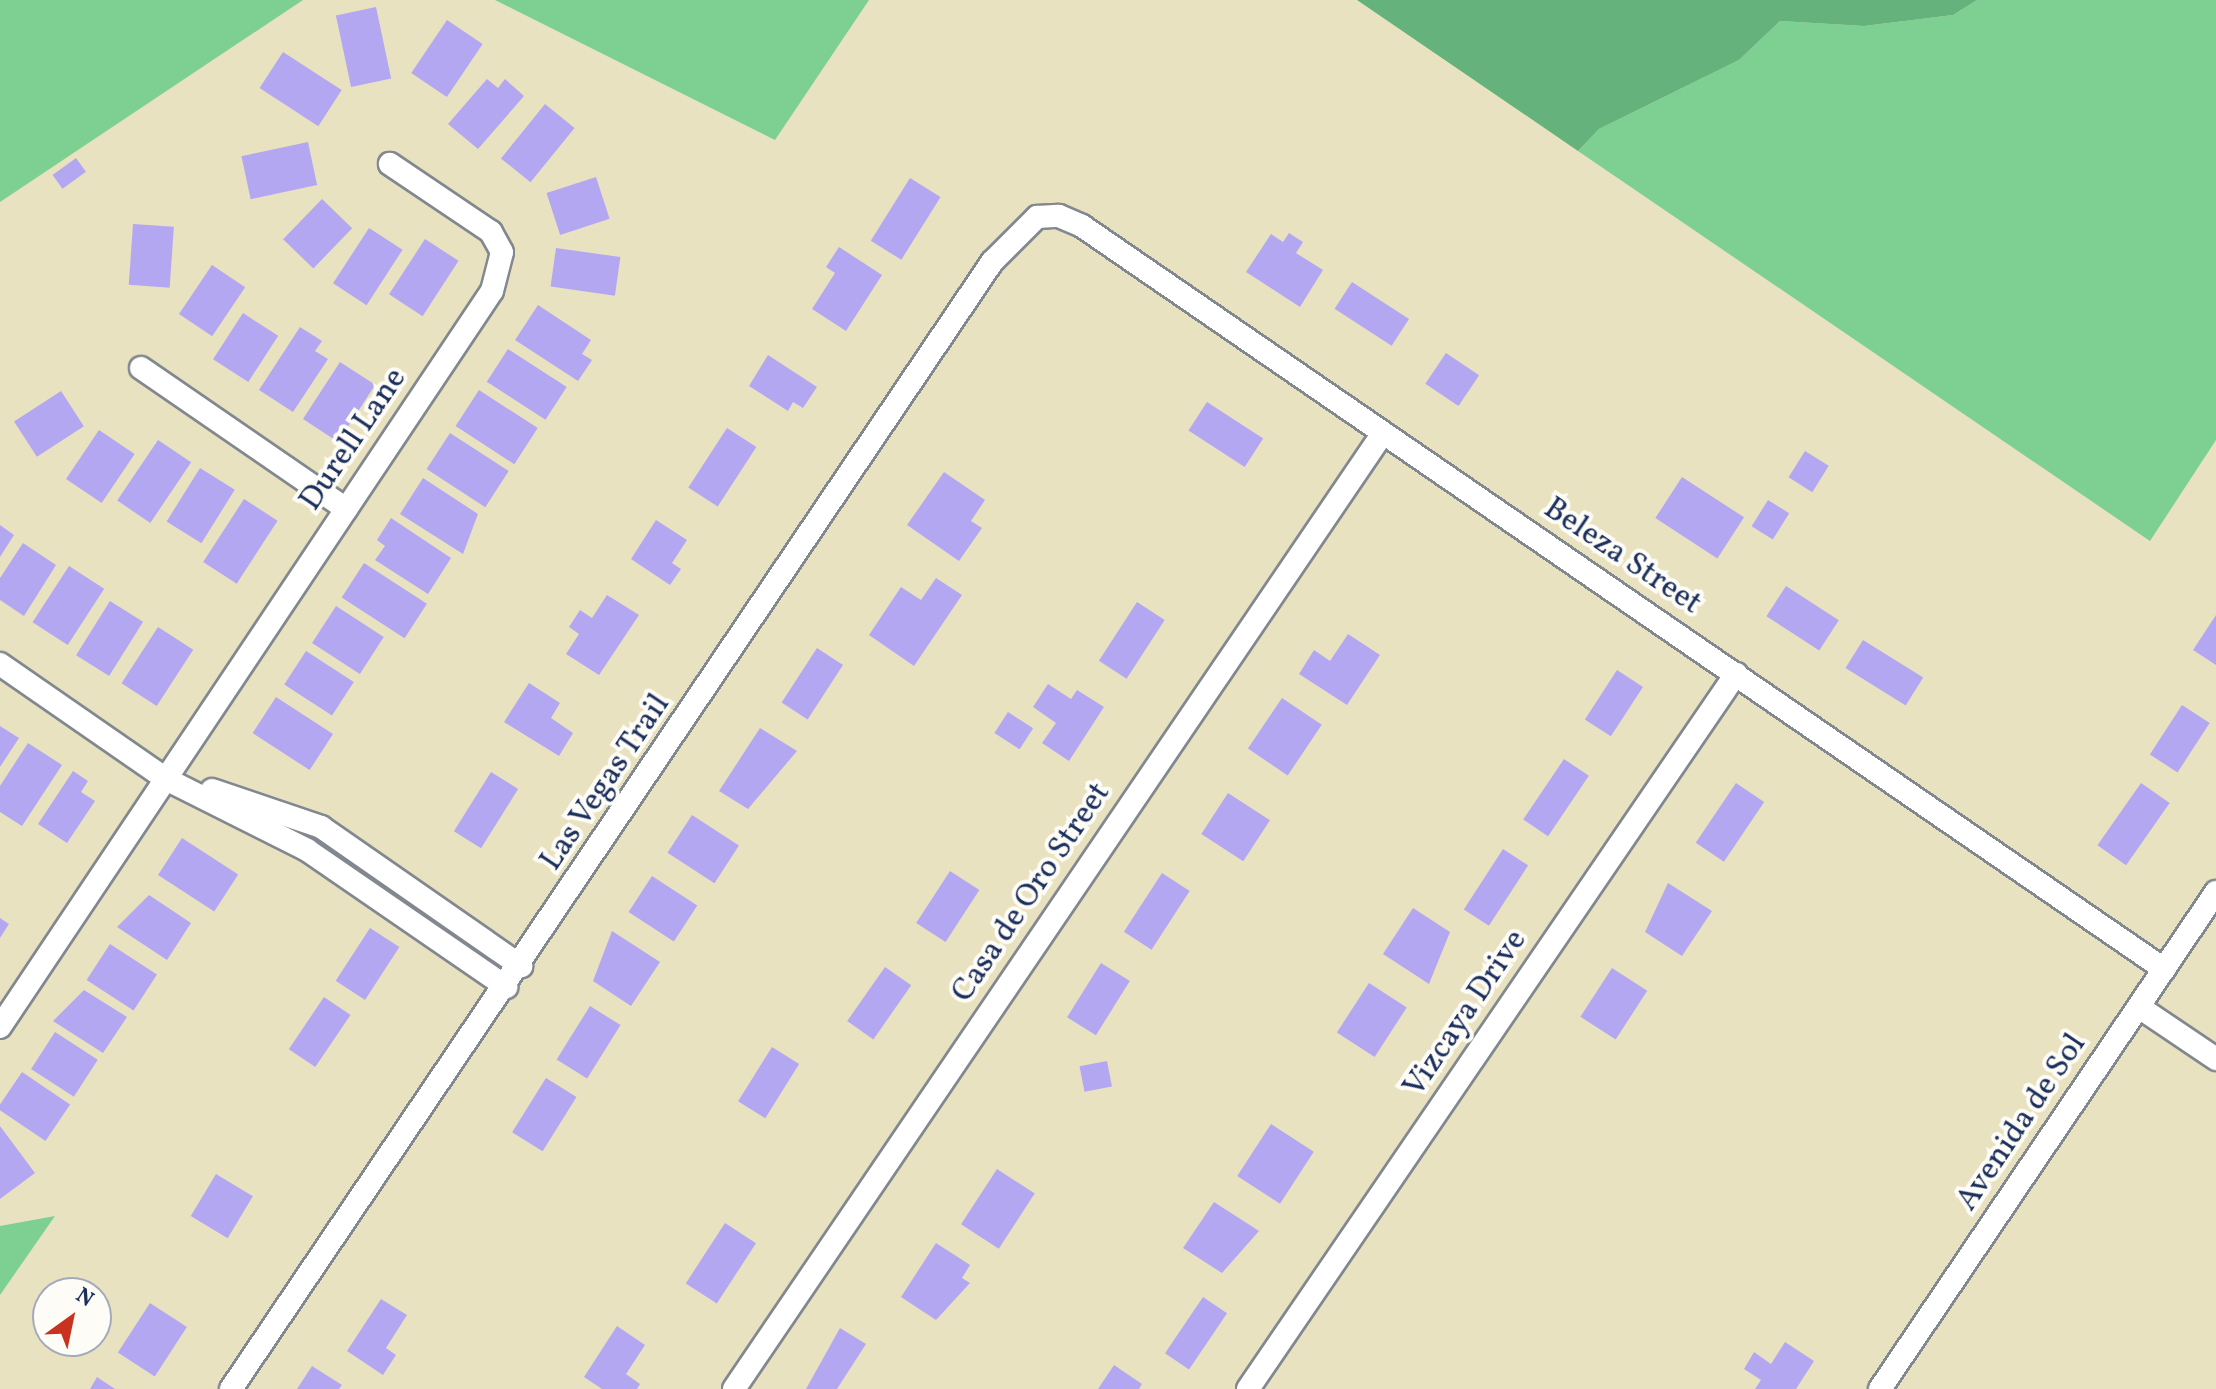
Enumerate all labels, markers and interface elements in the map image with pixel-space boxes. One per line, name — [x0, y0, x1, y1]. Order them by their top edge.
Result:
street label: Durell Lane — [292, 361, 416, 519]
street label: Beleza Street — [1536, 490, 1708, 624]
street label: Las Vegas Trail — [532, 687, 680, 879]
street label: Casa de Oro Street — [944, 776, 1120, 1010]
street label: Vizcaya Drive — [1396, 923, 1536, 1105]
street label: Avenida de Sol — [1949, 1027, 2095, 1219]
north arrow — [32, 1277, 112, 1357]
text: N — [69, 1281, 99, 1315]

